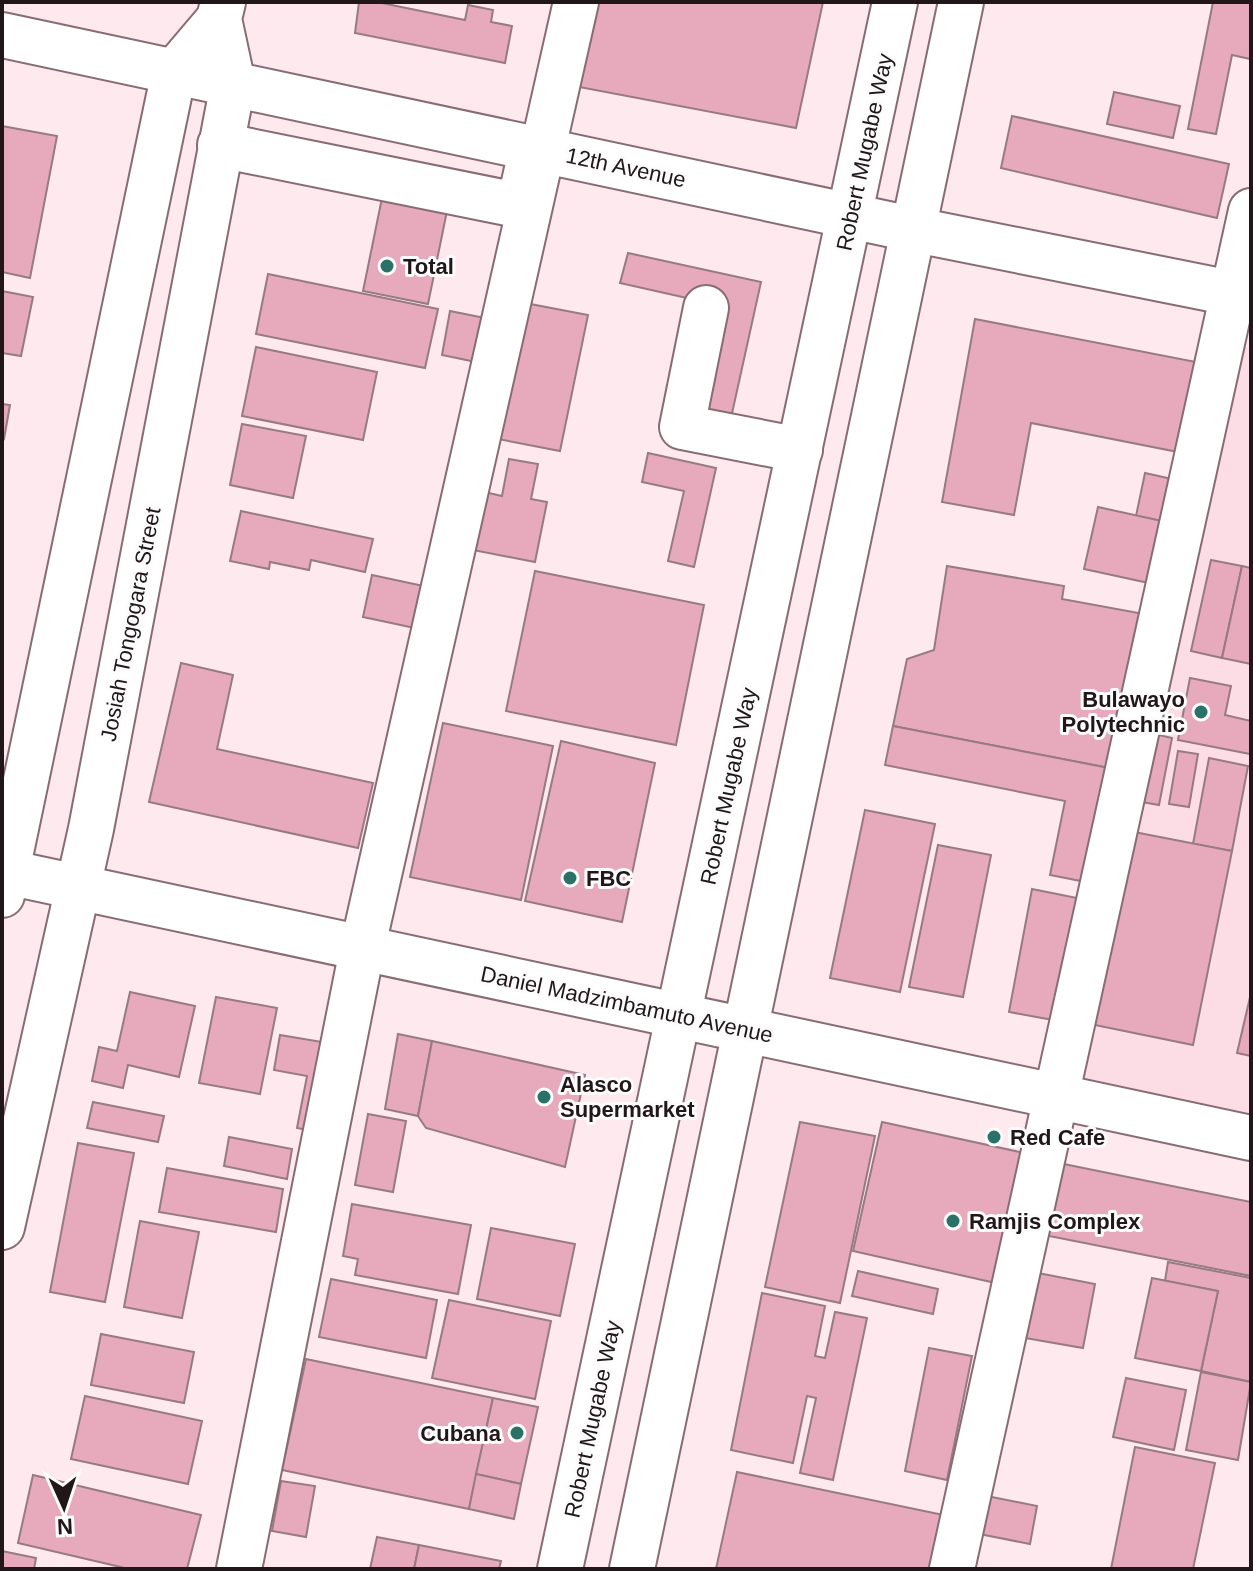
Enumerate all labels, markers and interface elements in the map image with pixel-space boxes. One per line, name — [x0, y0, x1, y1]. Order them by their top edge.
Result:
street label: Robert Mugabe Way — [831, 51, 898, 253]
street label: 12th Avenue — [564, 143, 688, 192]
place label: Total — [403, 254, 454, 279]
marker: Total — [378, 257, 396, 275]
street label: Josiah Tongogara Street — [96, 505, 165, 743]
street label: Robert Mugabe Way — [695, 685, 762, 887]
place label: Bulawayo Polytechnic — [1062, 687, 1185, 737]
marker: Bulawayo Polytechnic — [1192, 703, 1210, 721]
place label: FBC — [586, 866, 631, 891]
marker: FBC — [561, 869, 579, 887]
street label: Daniel Madzimbamuto Avenue — [479, 961, 775, 1048]
place label: Alasco Supermarket — [560, 1072, 695, 1122]
marker: Alasco Supermarket — [535, 1088, 553, 1106]
place label: Red Cafe — [1010, 1125, 1105, 1150]
marker: Red Cafe — [985, 1128, 1003, 1146]
place label: Ramjis Complex — [969, 1209, 1141, 1234]
marker: Ramjis Complex — [944, 1212, 962, 1230]
street label: Robert Mugabe Way — [559, 1318, 626, 1520]
place label: Cubana — [420, 1421, 502, 1446]
marker: Cubana — [508, 1424, 526, 1442]
north arrow — [24, 1467, 104, 1547]
text: N — [56, 1514, 74, 1539]

